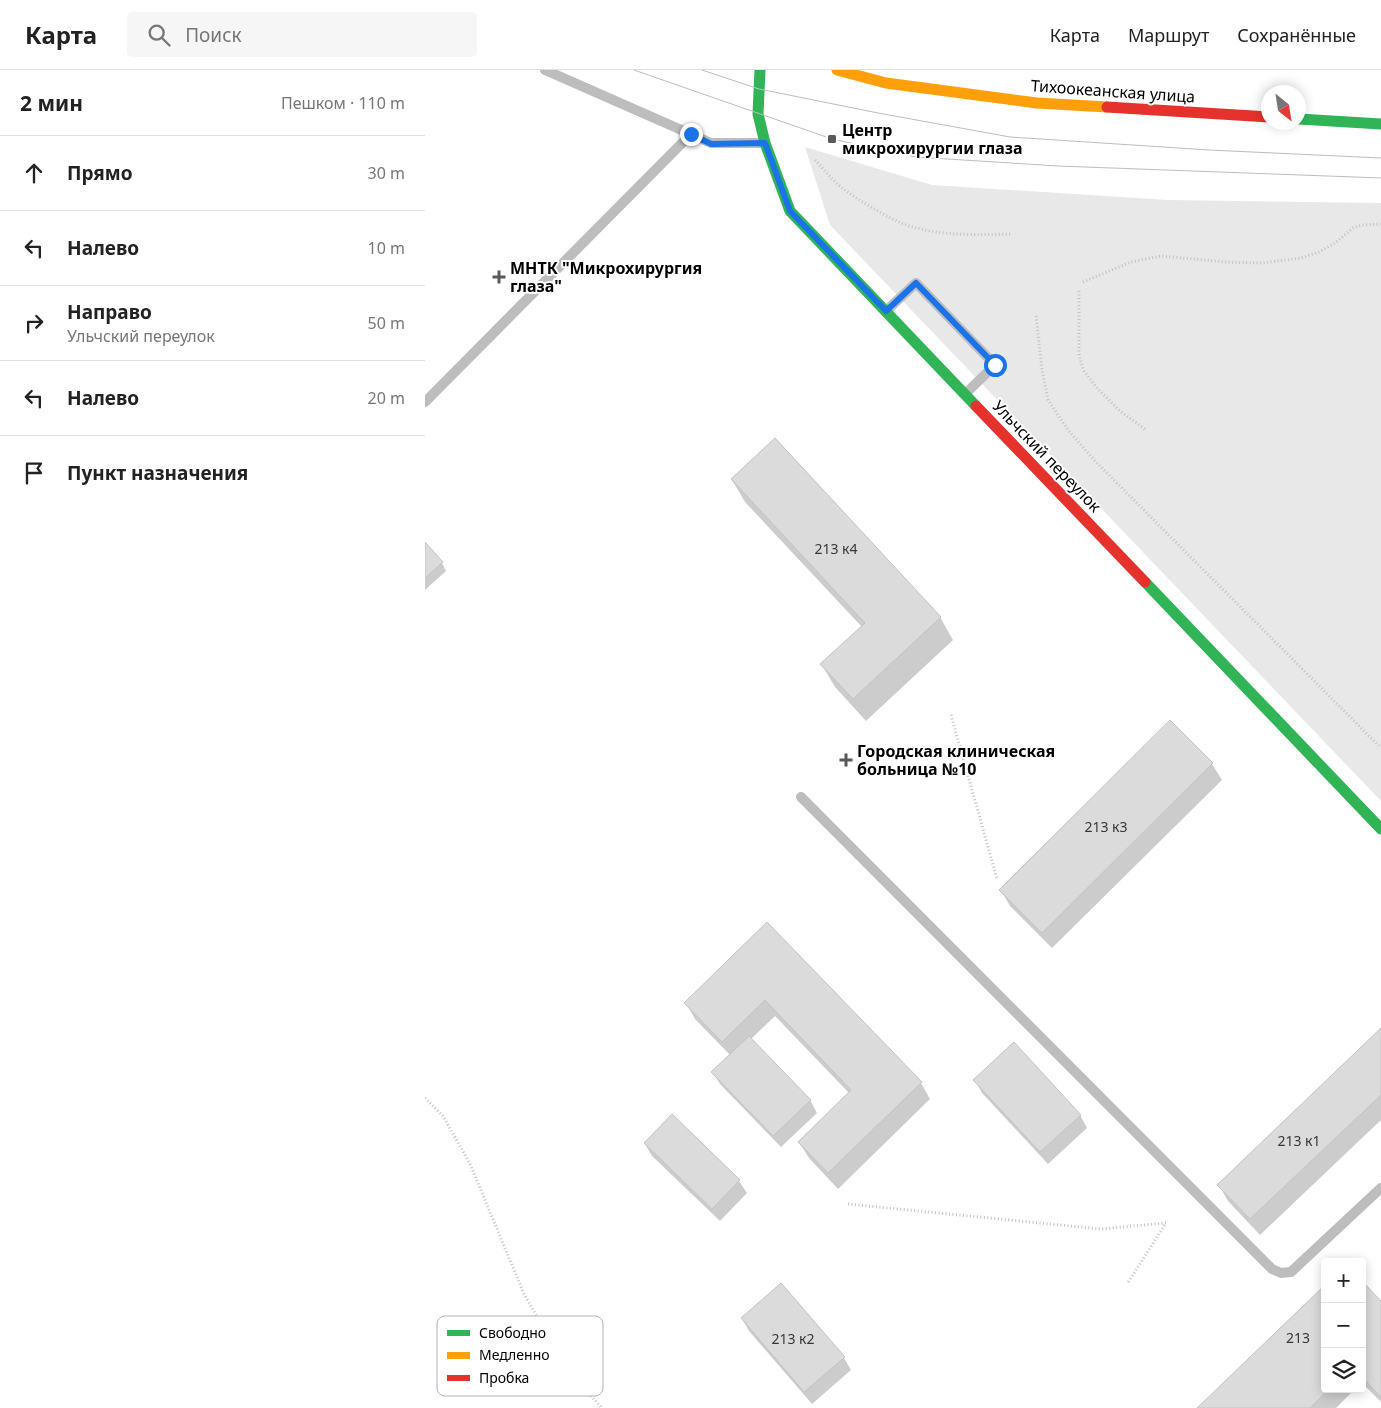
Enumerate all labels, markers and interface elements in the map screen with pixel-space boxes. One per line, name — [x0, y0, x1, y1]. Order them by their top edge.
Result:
search box — [127, 12, 477, 57]
text: Карта — [25, 18, 97, 51]
icon: search — [145, 21, 173, 49]
text: Поиск — [185, 22, 242, 48]
text: Карта — [1050, 23, 1100, 47]
text: Маршрут — [1128, 23, 1209, 47]
text: Сохранённые — [1237, 23, 1356, 47]
street label: Тихоокеанская улица — [1030, 74, 1196, 108]
north arrow — [1261, 85, 1306, 130]
text: 2 мин — [20, 89, 83, 117]
text: Пешком · 110 m — [281, 92, 405, 114]
place label: Центр микрохирургии глаза — [842, 119, 1023, 159]
route end — [680, 123, 703, 146]
marker: Центр микрохирургии глаза — [826, 133, 838, 145]
icon: ahead — [20, 159, 48, 187]
text: Прямо — [67, 160, 133, 186]
text: 30 m — [368, 162, 405, 184]
icon: left — [20, 234, 48, 262]
text: Налево — [67, 235, 139, 261]
text: 10 m — [368, 237, 405, 259]
place label: МНТК "Микрохирургия глаза" — [510, 257, 702, 297]
marker: МНТК "Микрохирургия глаза" — [492, 270, 506, 284]
text: Направо — [67, 299, 152, 325]
icon: right — [20, 309, 48, 337]
text: 50 m — [368, 312, 405, 334]
text: Ульчский переулок — [67, 325, 215, 347]
route start — [984, 354, 1007, 377]
icon: left — [20, 384, 48, 412]
text: Налево — [67, 385, 139, 411]
text: 20 m — [368, 387, 405, 409]
street label: Ульчский переулок — [988, 395, 1107, 517]
icon: arrive — [20, 459, 48, 487]
text: Пункт назначения — [67, 460, 248, 486]
house number: 213 к4 — [814, 539, 858, 558]
place label: Городская клиническая больница №10 — [857, 740, 1055, 780]
marker: Городская клиническая больница №10 — [839, 753, 853, 767]
house number: 213 к3 — [1084, 817, 1128, 836]
house number: 213 к1 — [1277, 1131, 1321, 1150]
map controls — [1321, 1258, 1366, 1393]
button: + — [1321, 1258, 1366, 1303]
button: − — [1321, 1303, 1366, 1348]
legend — [437, 1316, 603, 1396]
text: Свободно — [479, 1323, 546, 1342]
house number: 213 — [1286, 1328, 1310, 1347]
house number: 213 к2 — [771, 1329, 815, 1348]
text: Медленно — [479, 1345, 550, 1364]
button: layers — [1321, 1348, 1366, 1393]
text: Пробка — [479, 1368, 529, 1387]

